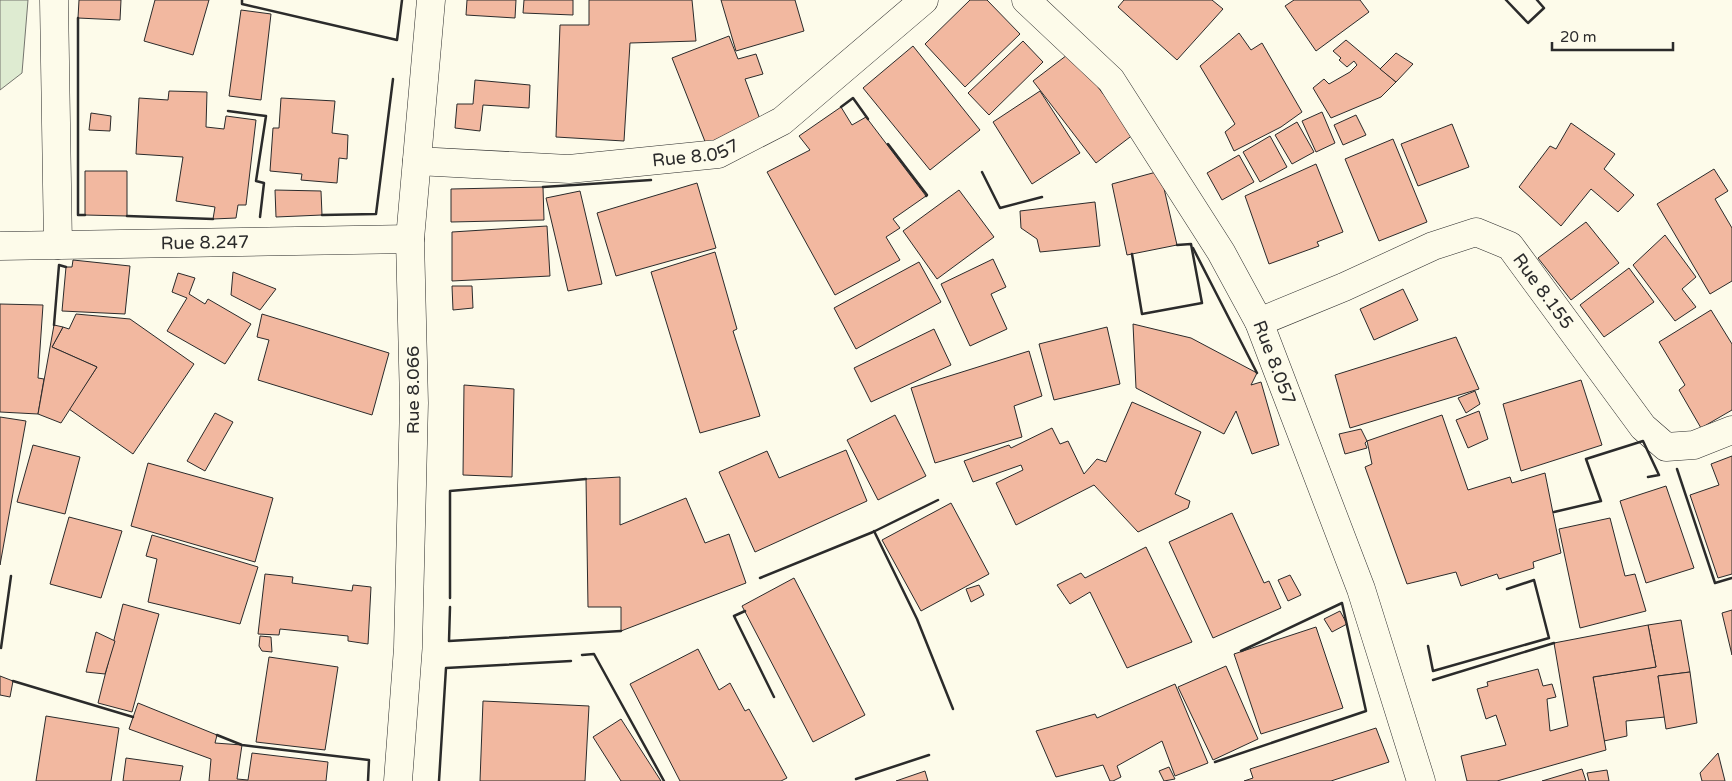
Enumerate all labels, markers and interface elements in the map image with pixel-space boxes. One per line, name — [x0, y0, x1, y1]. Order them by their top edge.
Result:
scale bar — [1552, 20, 1673, 52]
text: 20 m — [1560, 28, 1597, 46]
street label: Rue 8.057 — [651, 134, 743, 172]
street label: Rue 8.247 — [160, 231, 249, 254]
street label: Rue 8.155 — [1508, 249, 1578, 333]
street label: Rue 8.057 — [1248, 317, 1301, 408]
street label: Rue 8.066 — [402, 346, 424, 434]

